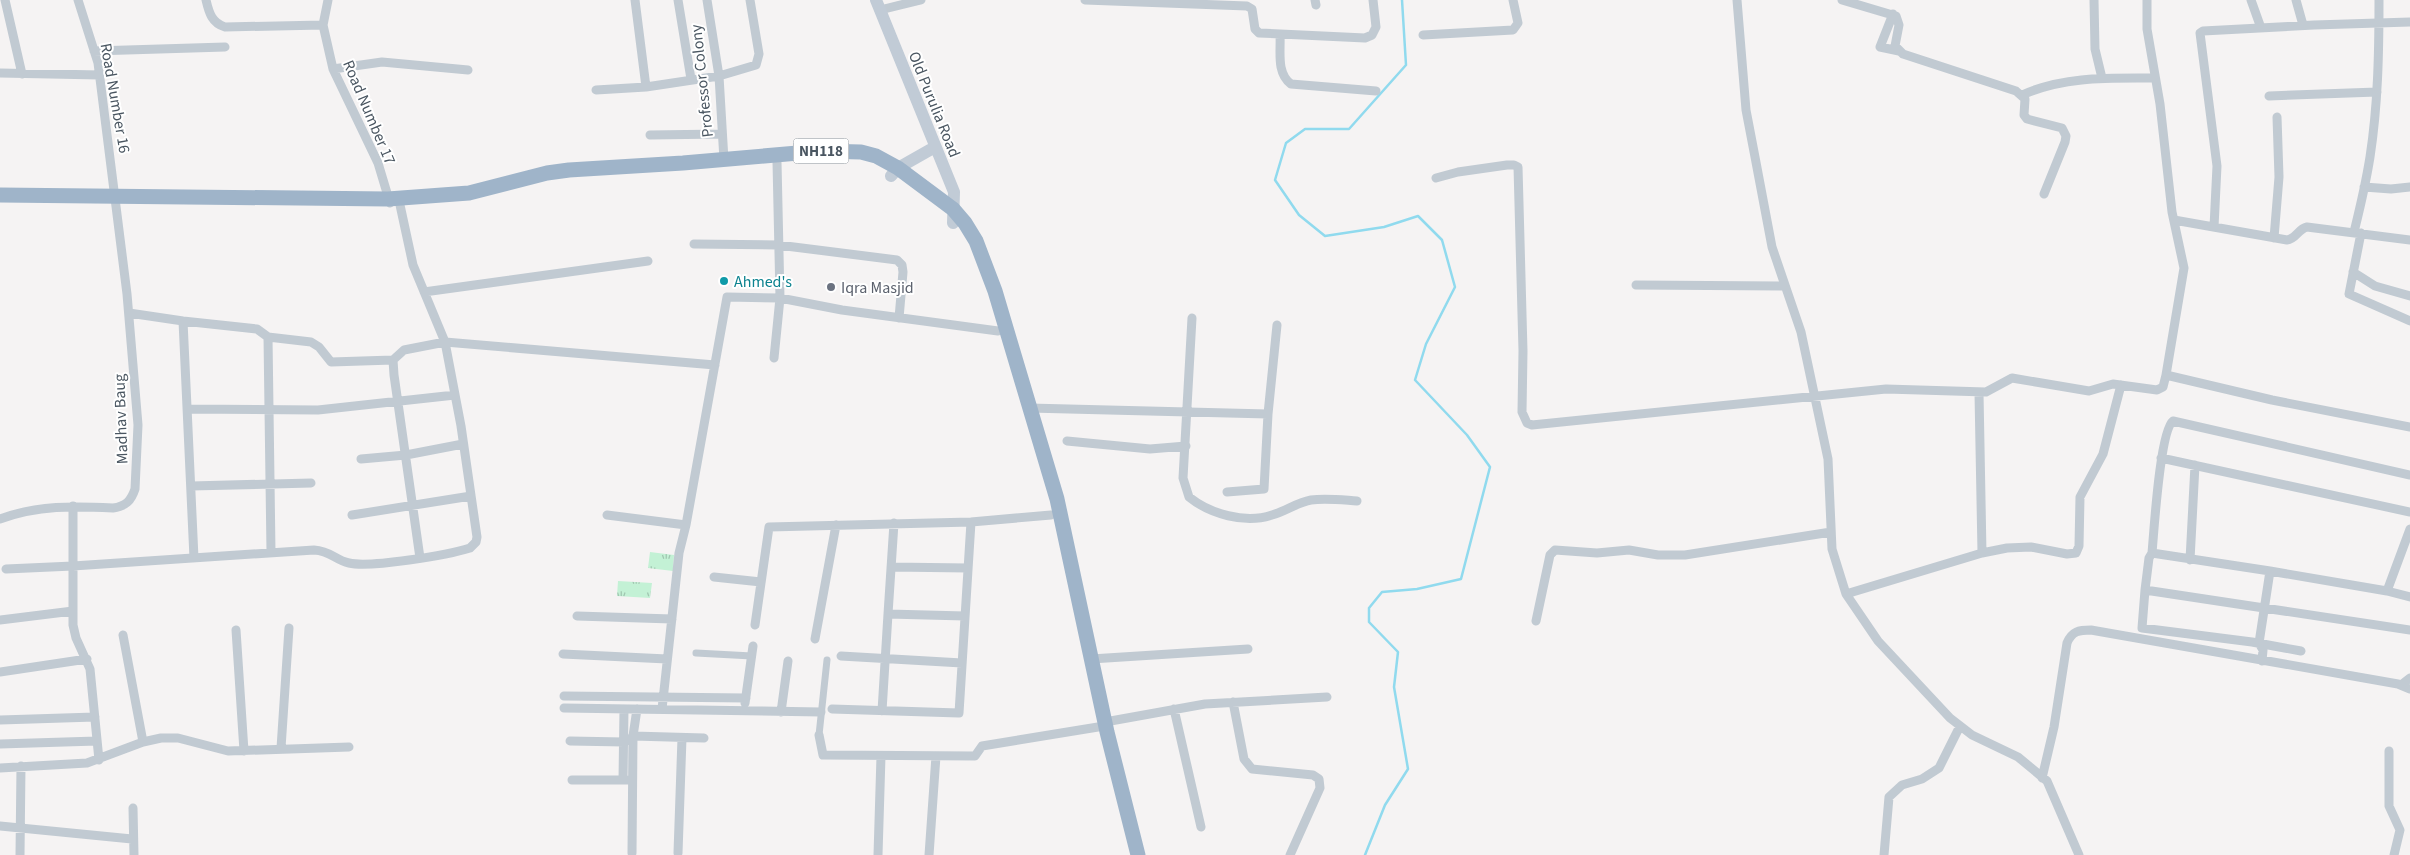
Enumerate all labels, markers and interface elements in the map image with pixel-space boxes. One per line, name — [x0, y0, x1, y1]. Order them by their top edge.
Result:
street label: Professor Colony — [685, 23, 719, 138]
street label: Road Number 16 — [95, 41, 136, 155]
street label: Old Purulia Road — [903, 48, 965, 161]
street label: Road Number 17 — [337, 57, 401, 168]
road number: NH118 — [794, 138, 848, 164]
place label: Ahmed's — [734, 271, 792, 293]
marker: Ahmed's — [718, 275, 730, 287]
place label: Iqra Masjid — [841, 277, 914, 299]
marker: Iqra Masjid — [825, 281, 837, 293]
street label: Madhav Baug — [108, 373, 134, 464]

